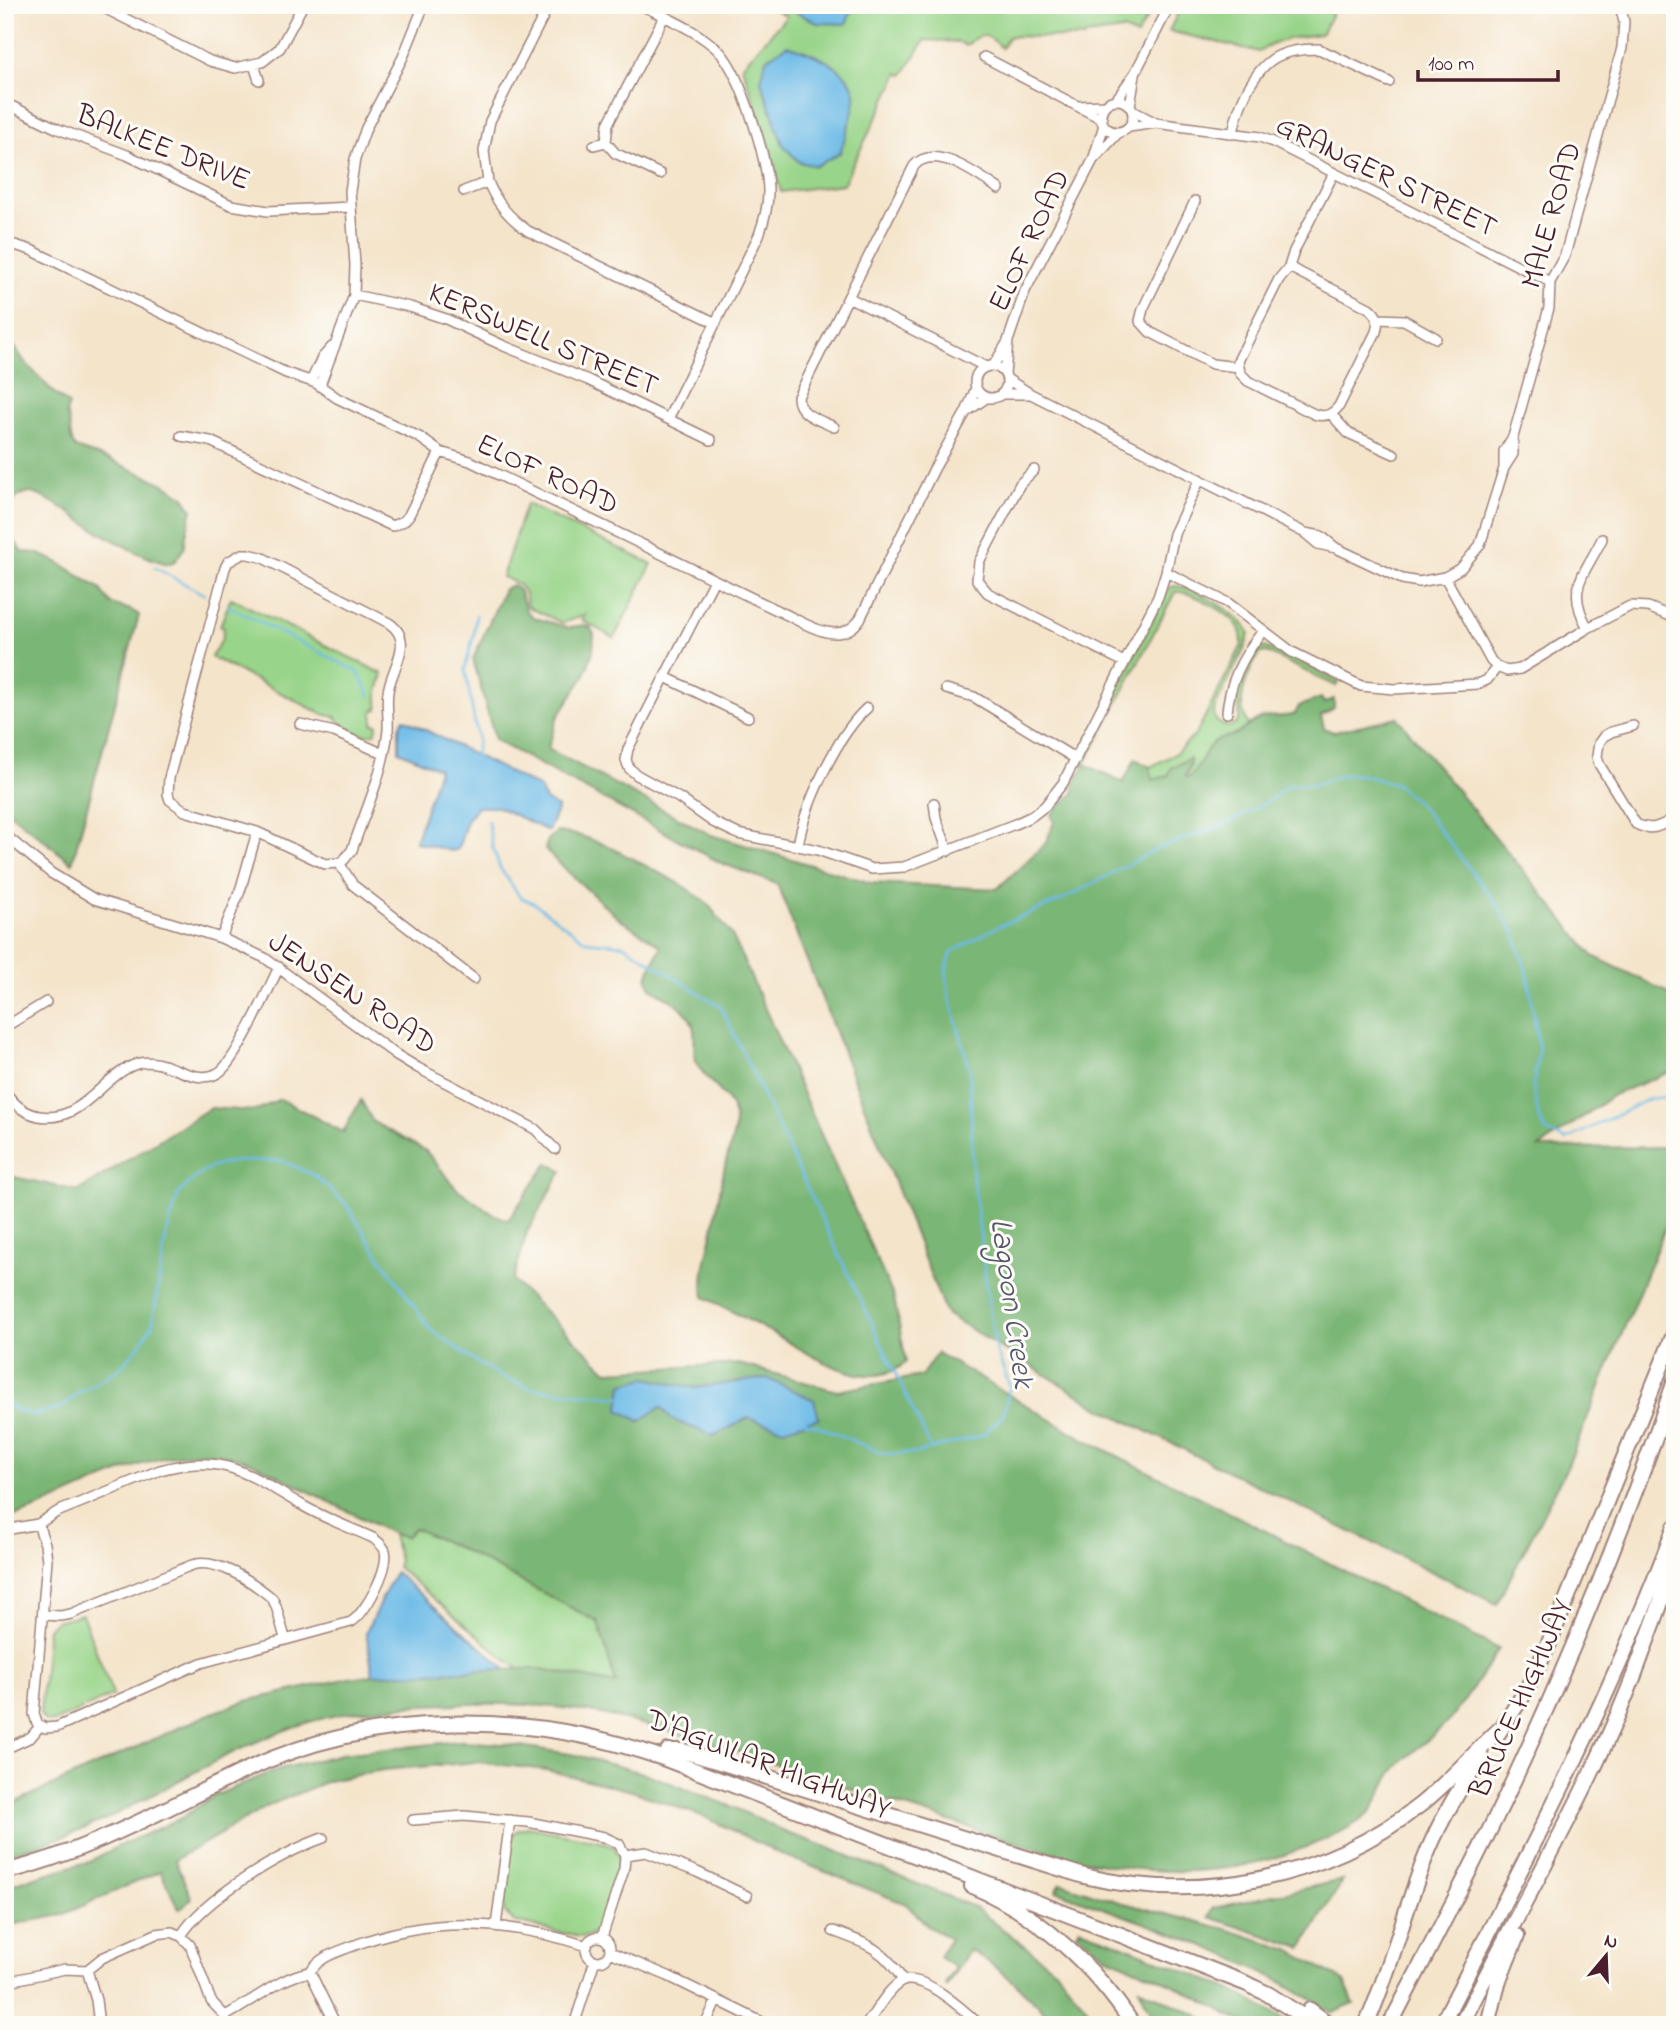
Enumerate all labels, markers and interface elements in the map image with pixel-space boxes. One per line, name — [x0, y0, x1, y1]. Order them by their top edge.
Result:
scale bar — [1418, 38, 1558, 82]
text: 100 m — [1428, 50, 1474, 80]
street label: BALKEE DRIVE — [68, 93, 257, 204]
street label: GRANGER STREET — [1267, 105, 1504, 250]
street label: MALE ROAD — [1511, 137, 1595, 294]
street label: ELOF ROAD — [979, 163, 1083, 320]
street label: KERSWELL STREET — [421, 272, 665, 409]
street label: ELOF ROAD — [468, 424, 625, 528]
street label: JENSEN ROAD — [258, 922, 445, 1067]
water label: Lagoon Creek — [975, 1216, 1046, 1393]
street label: BRUCE HIGHWAY — [1459, 1592, 1586, 1807]
street label: D'AGUILAR HIGHWAY — [639, 1699, 897, 1833]
north arrow — [1572, 1922, 1642, 1992]
text: N — [1600, 1927, 1621, 1957]

